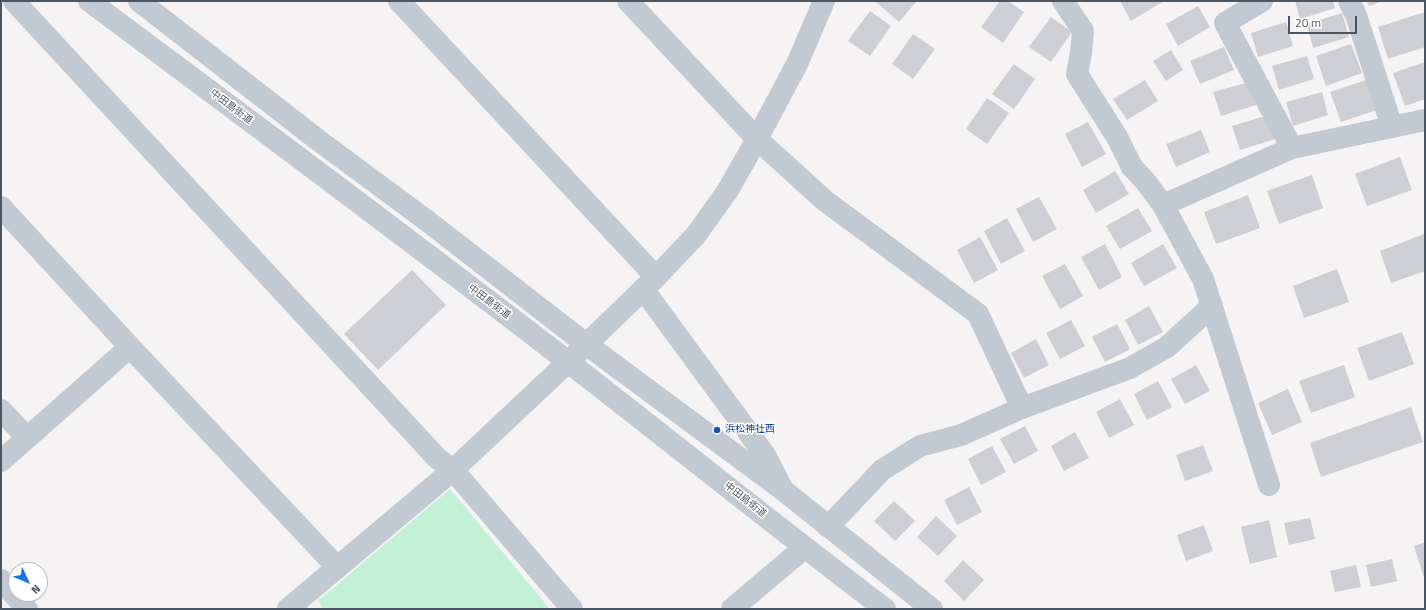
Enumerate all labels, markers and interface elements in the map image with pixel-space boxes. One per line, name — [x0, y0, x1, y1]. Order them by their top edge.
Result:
scale bar — [1290, 8, 1359, 34]
text: 20 m — [1295, 13, 1321, 32]
street label: 中田島街道 — [207, 87, 255, 127]
street label: 中田島街道 — [465, 282, 513, 322]
place label: 浜松神社西 — [725, 424, 775, 436]
marker: 浜松神社西 — [712, 425, 722, 435]
street label: 中田島街道 — [722, 480, 768, 520]
north arrow — [8, 562, 48, 602]
text: N — [28, 581, 44, 598]

